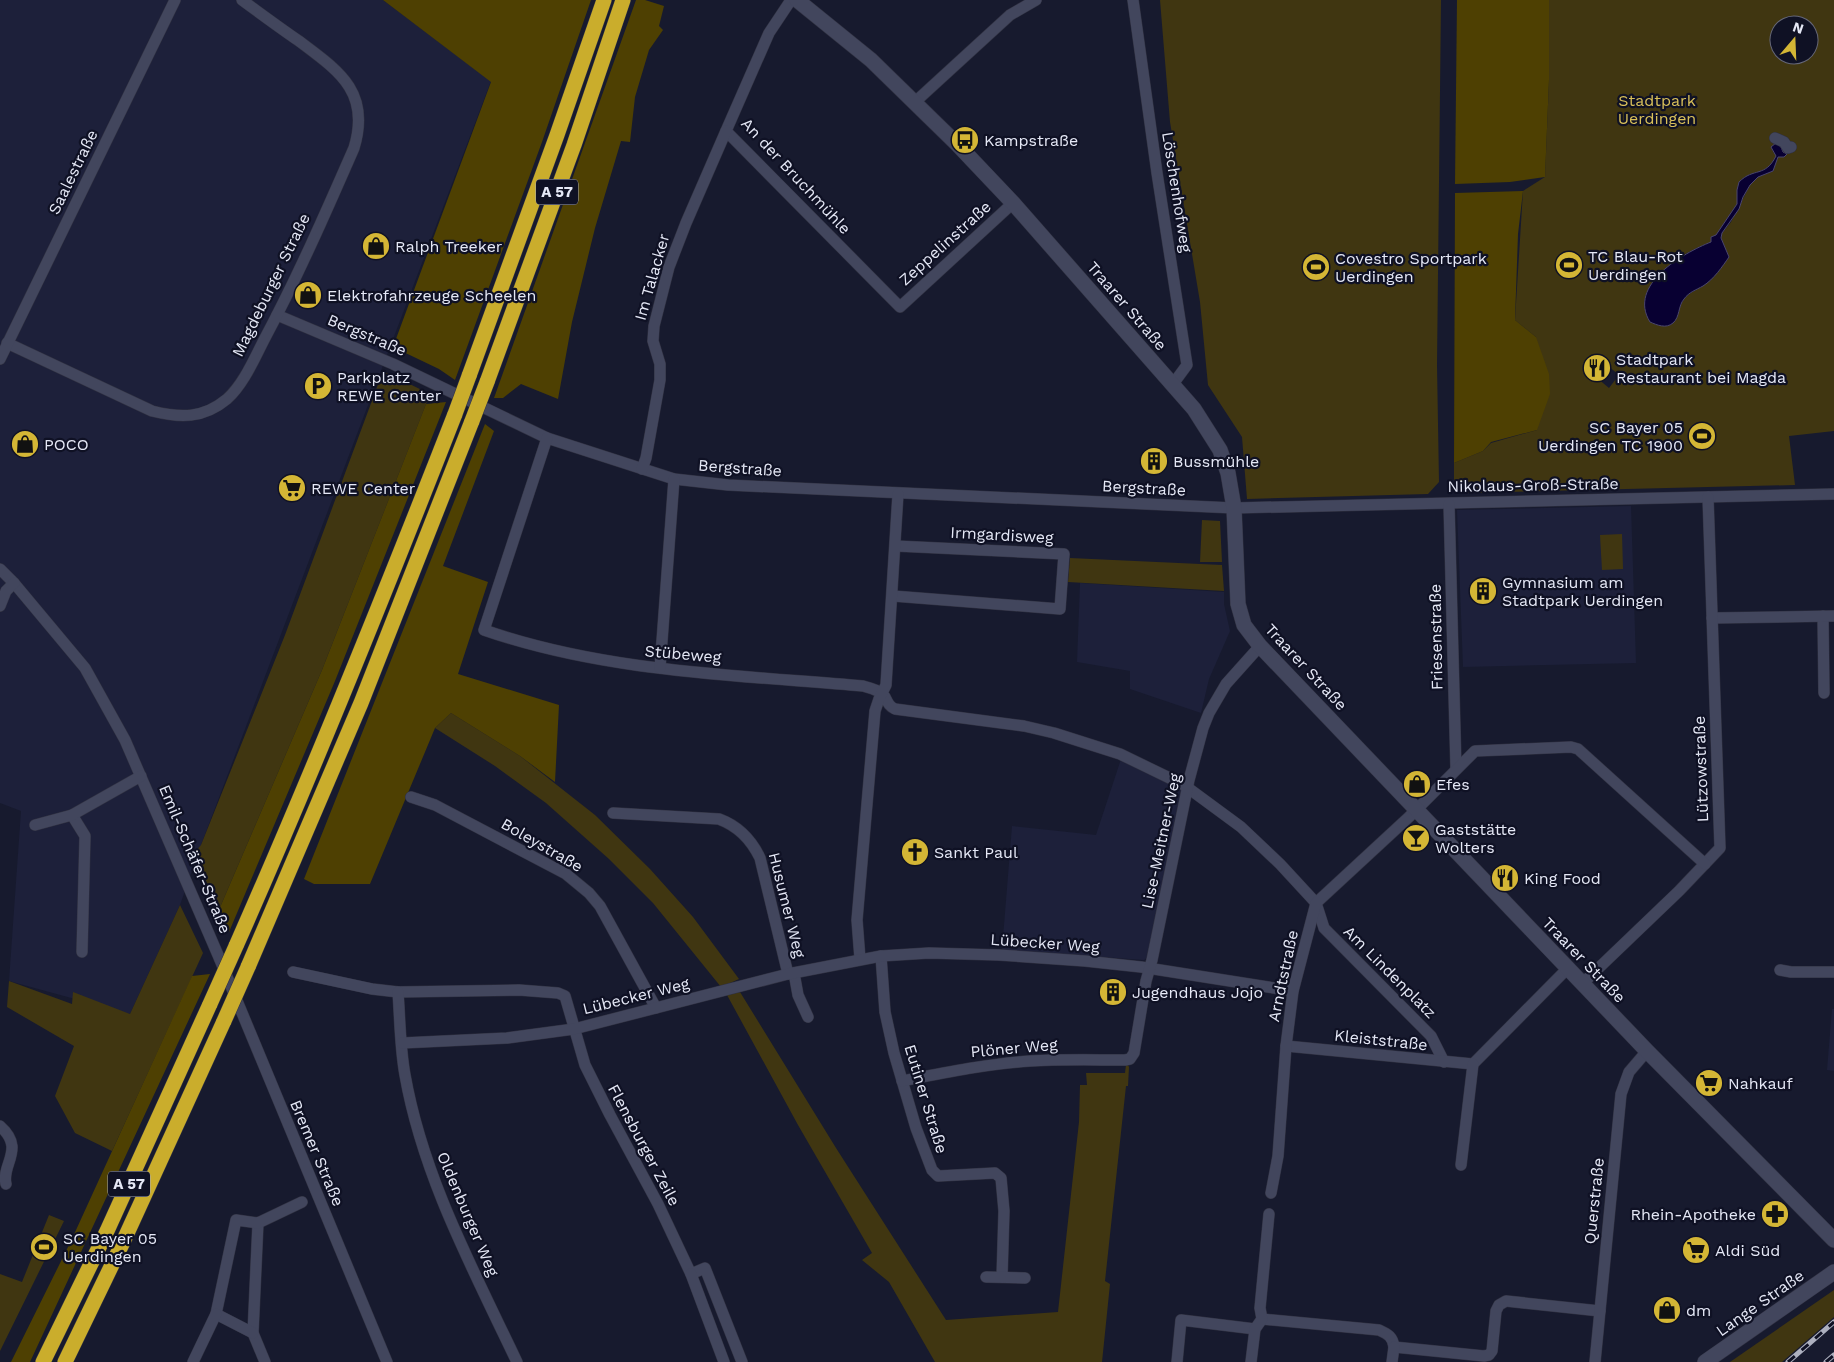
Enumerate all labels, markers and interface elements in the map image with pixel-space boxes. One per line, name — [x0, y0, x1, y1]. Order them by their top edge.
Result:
north arrow — [1769, 15, 1819, 65]
text: N — [1791, 18, 1806, 37]
park label: Stadtpark Uerdingen — [1618, 91, 1696, 128]
street label: An der Bruchmühle — [737, 114, 855, 238]
bus stop icon: Kampstraße — [950, 125, 980, 155]
street label: Saalestraße — [44, 127, 102, 217]
street label: Löschenhofweg — [1158, 130, 1196, 254]
place label: Kampstraße — [984, 131, 1078, 150]
road number: A 57 — [536, 180, 578, 204]
street label: Zeppelinstraße — [895, 197, 995, 289]
street label: Magdeburger Straße — [228, 210, 314, 360]
shop icon: Ralph Treeker — [361, 231, 391, 261]
street label: Im Talacker — [631, 231, 674, 323]
place label: Ralph Treeker — [395, 237, 503, 256]
place label: TC Blau-Rot Uerdingen — [1588, 247, 1683, 284]
place label: Covestro Sportpark Uerdingen — [1335, 249, 1487, 286]
sports icon: TC Blau-Rot Uerdingen — [1554, 250, 1584, 280]
sports icon: Covestro Sportpark Uerdingen — [1301, 252, 1331, 282]
street label: Traarer Straße — [1083, 258, 1171, 354]
shop icon: Elektrofahrzeuge Scheelen — [293, 280, 323, 310]
place label: Elektrofahrzeuge Scheelen — [327, 286, 536, 305]
street label: Bergstraße — [325, 310, 409, 360]
place label: Stadtpark Restaurant bei Magda — [1616, 350, 1786, 387]
restaurant icon: Stadtpark Restaurant bei Magda — [1582, 353, 1612, 383]
place label: Parkplatz REWE Center — [337, 368, 442, 405]
parking icon: Parkplatz REWE Center — [303, 371, 333, 401]
place label: SC Bayer 05 Uerdingen TC 1900 — [1538, 418, 1683, 455]
sports icon: SC Bayer 05 Uerdingen TC 1900 — [1687, 421, 1717, 451]
shop icon: POCO — [10, 429, 40, 459]
place label: POCO — [44, 435, 89, 454]
building icon: Bussmühle — [1139, 446, 1169, 476]
place label: Bussmühle — [1173, 452, 1259, 471]
street label: Bergstraße — [697, 456, 783, 480]
supermarket icon: REWE Center — [277, 473, 307, 503]
street label: Nikolaus-Groß-Straße — [1447, 474, 1619, 496]
street label: Bergstraße — [1102, 476, 1186, 500]
place label: REWE Center — [311, 479, 416, 498]
street label: Irmgardisweg — [950, 523, 1055, 547]
place label: Gymnasium am Stadtpark Uerdingen — [1502, 573, 1663, 610]
building icon: Gymnasium am Stadtpark Uerdingen — [1468, 576, 1498, 606]
street label: Friesenstraße — [1426, 584, 1446, 690]
street label: Traarer Straße — [1261, 620, 1351, 714]
street label: Stübeweg — [644, 641, 723, 667]
street label: Lützowstraße — [1690, 715, 1712, 823]
shop icon: Efes — [1402, 769, 1432, 799]
street label: Lise-Meitner-Weg — [1137, 771, 1185, 911]
place label: Efes — [1436, 775, 1470, 794]
street label: Emil-Schäfer-Straße — [155, 782, 235, 936]
street label: Boleystraße — [498, 814, 586, 876]
place label: Gaststätte Wolters — [1435, 820, 1516, 857]
bar icon: Gaststätte Wolters — [1401, 823, 1431, 853]
church icon: Sankt Paul — [900, 837, 930, 867]
place label: Sankt Paul — [934, 843, 1018, 862]
street label: Husumer Weg — [765, 850, 809, 960]
restaurant icon: King Food — [1490, 863, 1520, 893]
place label: King Food — [1524, 869, 1601, 888]
street label: Traarer Straße — [1538, 913, 1630, 1007]
street label: Am Lindenplatz — [1340, 922, 1440, 1022]
street label: Arndtstraße — [1264, 928, 1302, 1024]
street label: Lübecker Weg — [990, 930, 1101, 956]
street label: Lübecker Weg — [581, 973, 692, 1018]
building icon: Jugendhaus Jojo — [1098, 977, 1128, 1007]
place label: Jugendhaus Jojo — [1132, 983, 1263, 1002]
street label: Kleiststraße — [1333, 1026, 1429, 1054]
street label: Plöner Weg — [970, 1035, 1059, 1061]
street label: Eutiner Straße — [900, 1042, 952, 1156]
supermarket icon: Nahkauf — [1694, 1068, 1724, 1098]
place label: Nahkauf — [1728, 1074, 1793, 1093]
street label: Flensburger Zeile — [604, 1081, 684, 1209]
street label: Bremer Straße — [286, 1097, 348, 1209]
street label: Oldenburger Weg — [433, 1149, 503, 1280]
street label: Querstraße — [1580, 1157, 1608, 1245]
road number: A 57 — [108, 1172, 150, 1196]
pharmacy icon: Rhein-Apotheke — [1760, 1199, 1790, 1229]
place label: Rhein-Apotheke — [1630, 1205, 1756, 1224]
place label: SC Bayer 05 Uerdingen — [63, 1229, 157, 1266]
sports icon: SC Bayer 05 Uerdingen — [29, 1232, 59, 1262]
supermarket icon: Aldi Süd — [1681, 1235, 1711, 1265]
place label: Aldi Süd — [1715, 1241, 1780, 1260]
street label: Lange Straße — [1712, 1266, 1808, 1340]
shop icon: dm — [1652, 1295, 1682, 1325]
place label: dm — [1686, 1301, 1711, 1320]

